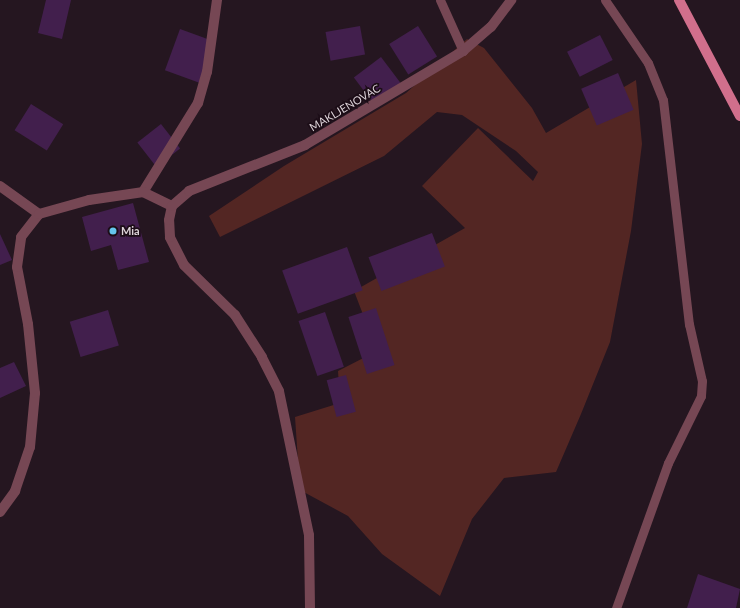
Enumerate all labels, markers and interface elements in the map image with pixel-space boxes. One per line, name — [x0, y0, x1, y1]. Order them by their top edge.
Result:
street label: MAKLJENOVAC — [307, 82, 383, 134]
place label: Mia — [121, 224, 140, 238]
marker: Mia — [108, 226, 118, 236]

